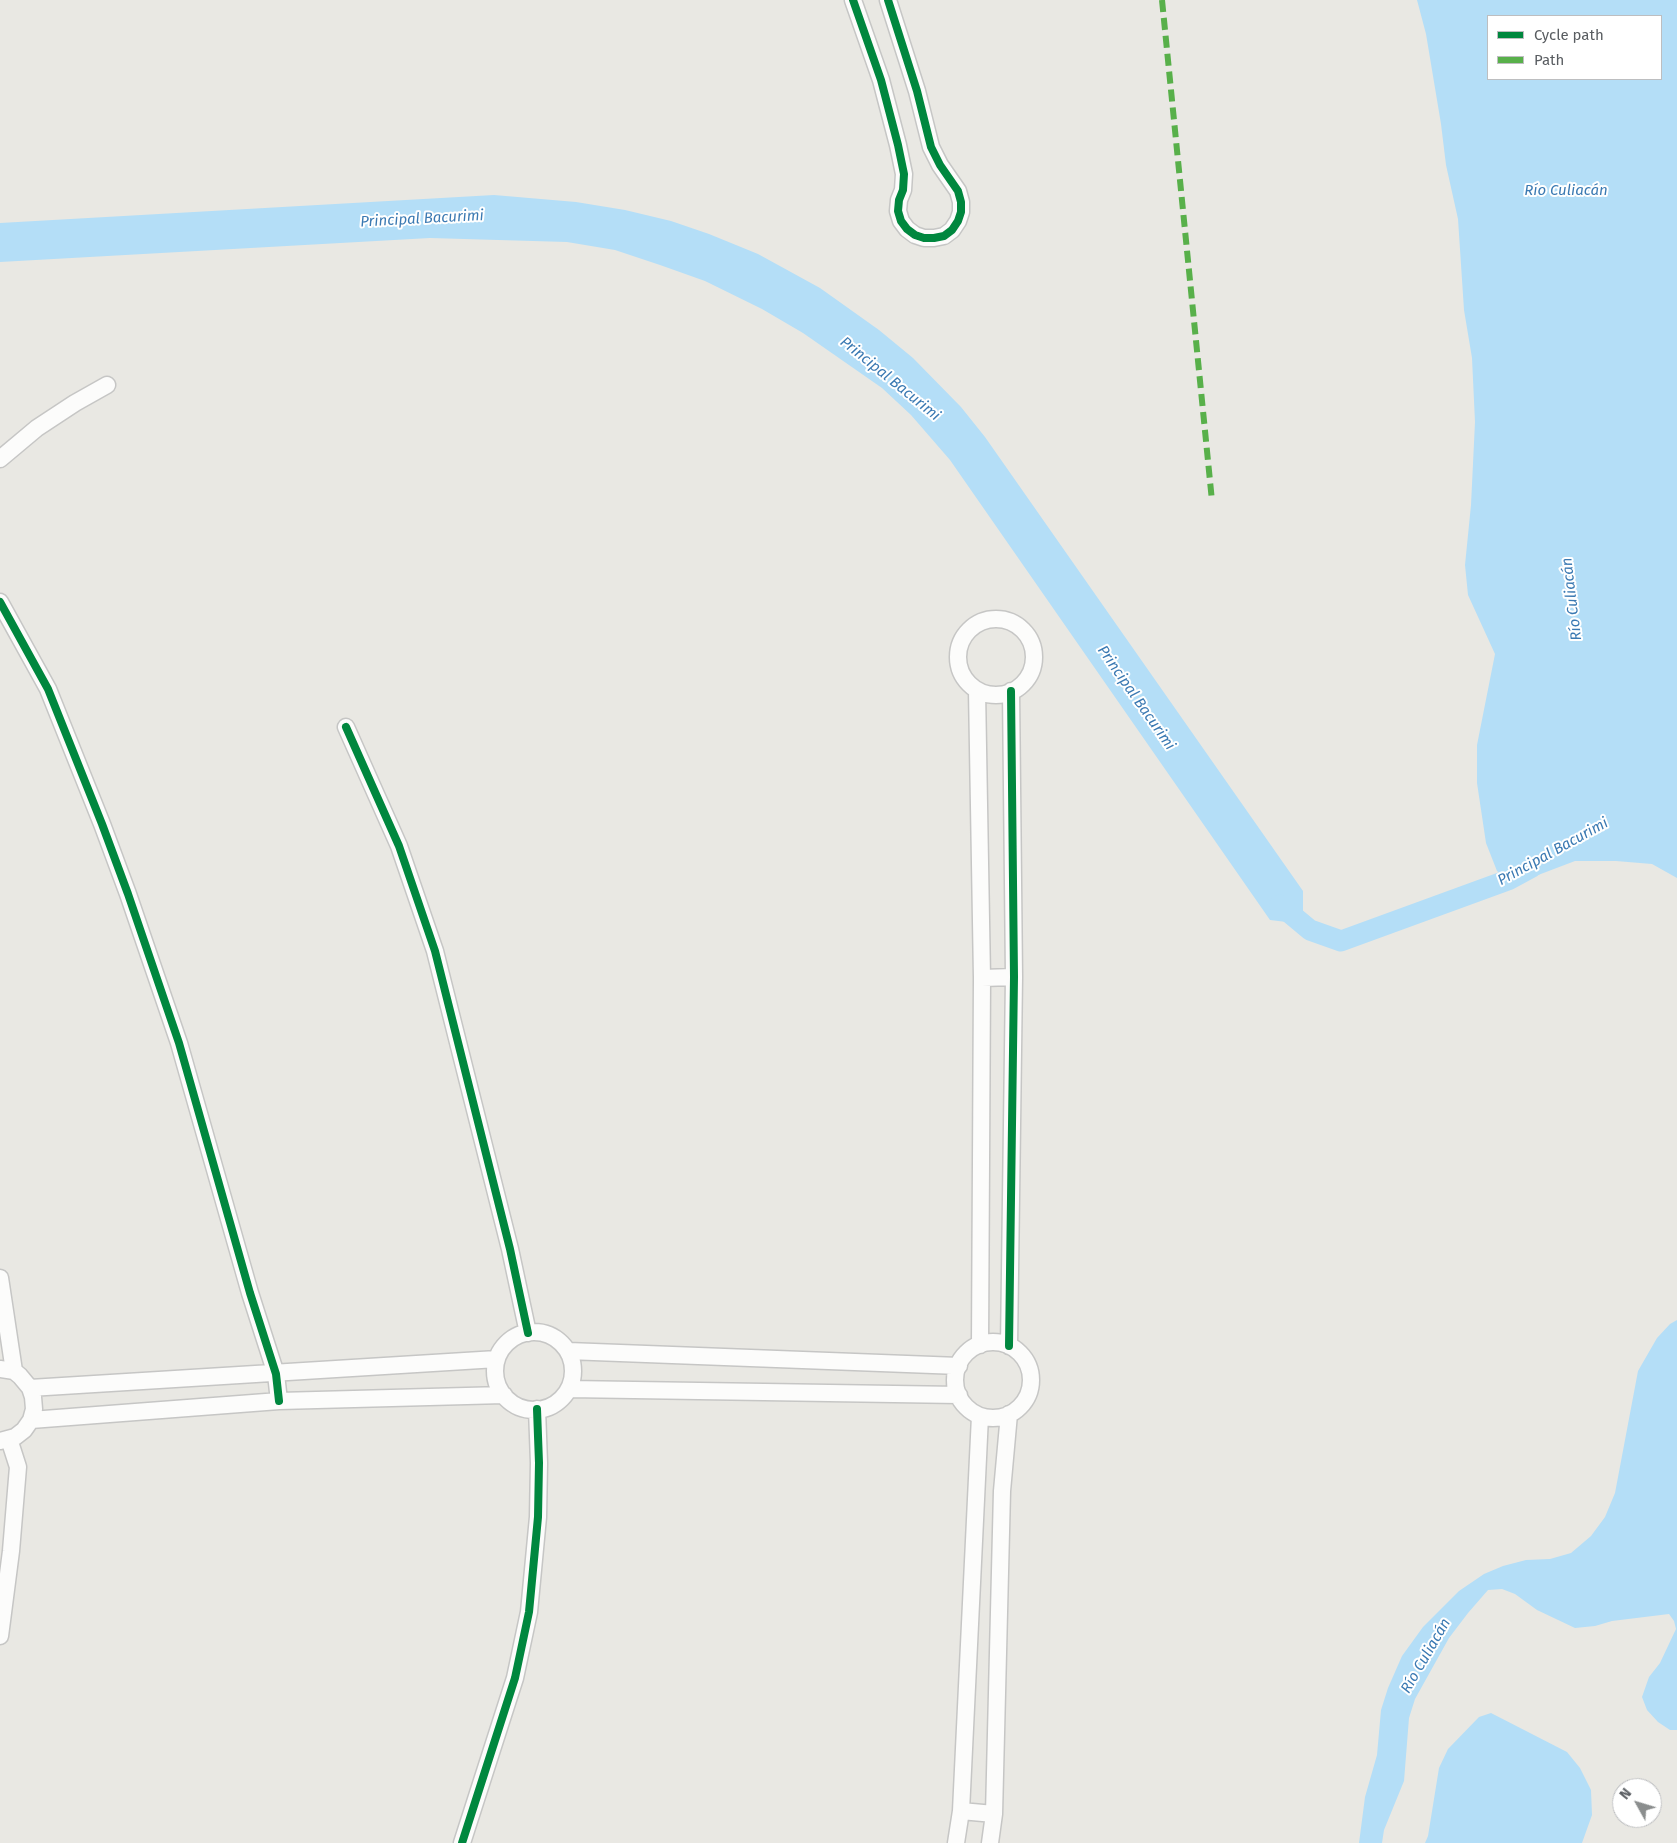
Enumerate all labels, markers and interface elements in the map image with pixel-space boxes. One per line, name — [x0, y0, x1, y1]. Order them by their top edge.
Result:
legend — [1487, 15, 1662, 80]
text: Cycle path — [1534, 26, 1604, 44]
text: Path — [1534, 51, 1564, 69]
water label: Río Culiacán — [1524, 182, 1608, 200]
water label: Principal Bacurimi — [360, 207, 484, 231]
water label: Principal Bacurimi — [836, 333, 944, 425]
water label: Río Culiacán — [1558, 556, 1586, 642]
water label: Principal Bacurimi — [1093, 642, 1179, 754]
water label: Principal Bacurimi — [1495, 814, 1611, 890]
water label: Río Culiacán — [1397, 1615, 1455, 1697]
north arrow — [1612, 1778, 1662, 1828]
text: N — [1616, 1785, 1635, 1803]

